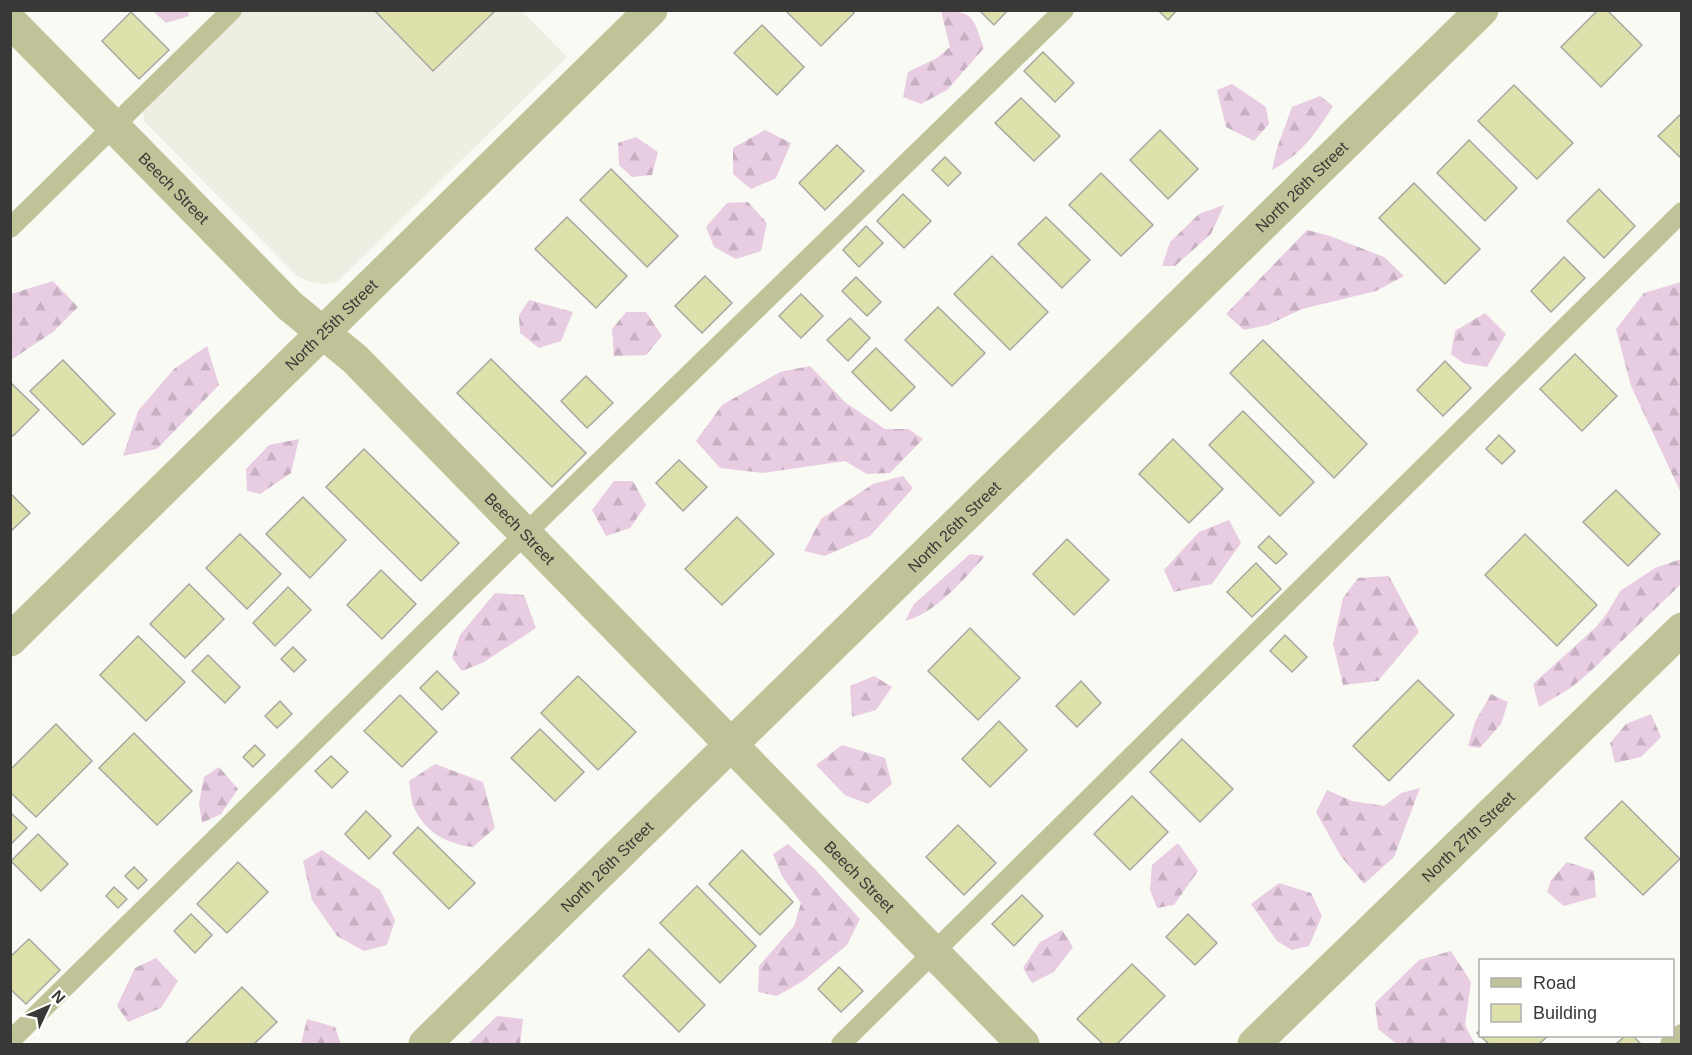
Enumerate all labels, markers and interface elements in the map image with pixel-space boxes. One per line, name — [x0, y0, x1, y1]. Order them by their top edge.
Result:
street label: North 26th Street — [1252, 138, 1351, 235]
street label: Beech Street — [135, 149, 213, 227]
street label: North 25th Street — [281, 275, 381, 373]
street label: North 26th Street — [904, 477, 1004, 575]
street label: Beech Street — [482, 489, 559, 568]
street label: North 27th Street — [1418, 788, 1518, 885]
street label: North 26th Street — [557, 817, 656, 915]
street label: Beech Street — [821, 837, 898, 916]
legend — [1479, 959, 1674, 1037]
text: Road — [1533, 973, 1576, 993]
north arrow — [18, 977, 78, 1037]
text: N — [48, 987, 69, 1007]
text: Building — [1533, 1003, 1597, 1023]

